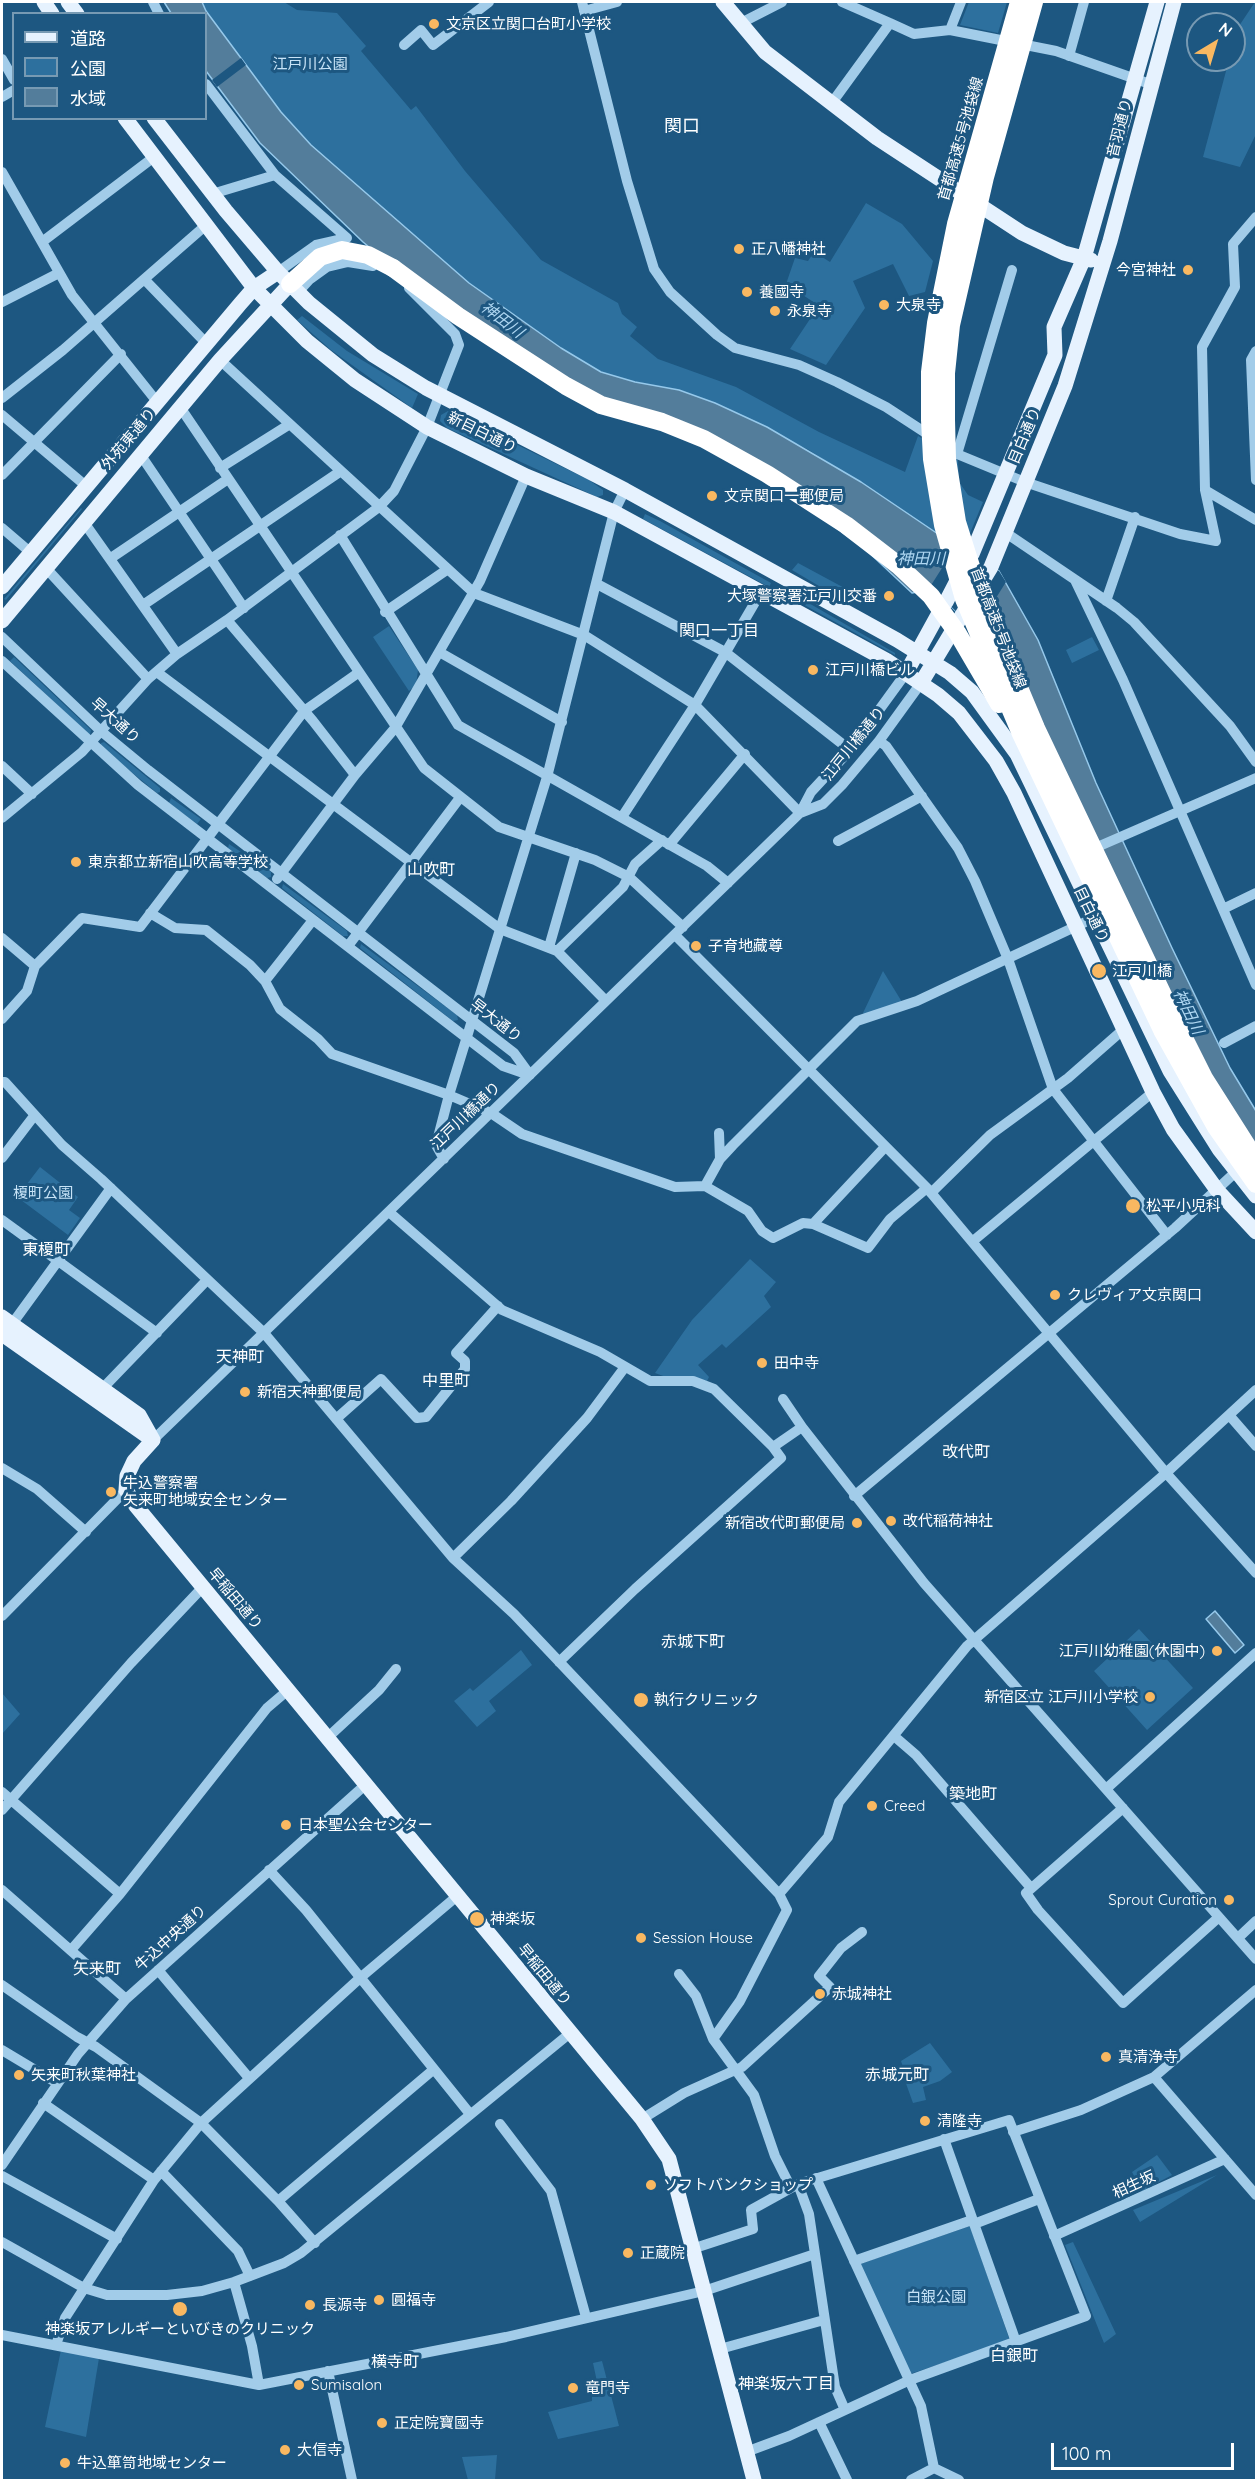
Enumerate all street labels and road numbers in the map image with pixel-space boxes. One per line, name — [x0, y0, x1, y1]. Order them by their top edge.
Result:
street label: 首都高速5号池袋線 — [935, 75, 987, 203]
street label: 音羽通り — [1104, 97, 1136, 159]
street label: 外苑東通り — [98, 404, 160, 474]
street label: 目白通り — [1005, 405, 1045, 467]
street label: 新目白通り — [444, 408, 520, 458]
street label: 首都高速5号池袋線 — [967, 565, 1029, 691]
street label: 早大通り — [87, 694, 143, 748]
street label: 江戸川橋通り — [819, 703, 889, 785]
street label: 目白通り — [1070, 884, 1112, 946]
street label: 早大通り — [467, 995, 525, 1047]
street label: 江戸川橋通り — [427, 1078, 505, 1154]
street label: 早稲田通り — [204, 1564, 266, 1634]
street label: 牛込中央通り — [132, 1901, 210, 1975]
street label: 早稲田通り — [513, 1940, 575, 2010]
street label: 相生坂 — [1110, 2167, 1158, 2203]

